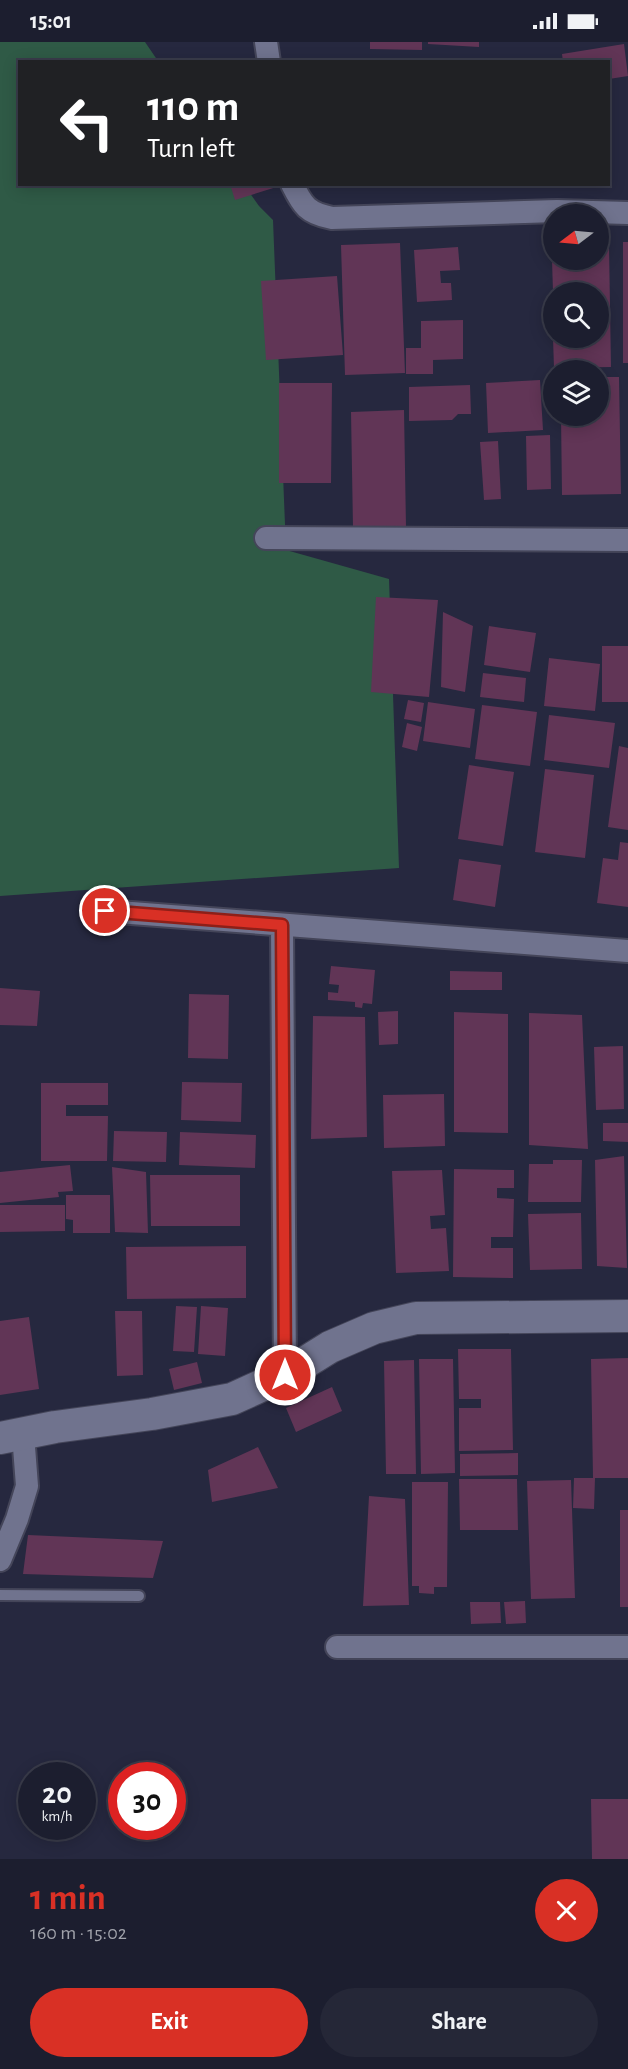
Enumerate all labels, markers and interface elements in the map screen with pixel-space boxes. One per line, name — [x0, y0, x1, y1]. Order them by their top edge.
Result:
text: 15:01 — [30, 10, 72, 32]
icon: left — [48, 84, 126, 162]
text: 110 m — [147, 86, 239, 128]
text: Turn left — [147, 135, 235, 162]
north arrow — [543, 204, 609, 270]
map controls — [543, 204, 609, 426]
button: search — [543, 282, 609, 348]
button: layers — [543, 360, 609, 426]
pin — [79, 885, 130, 936]
icon: arrive — [88, 894, 121, 927]
position arrow — [253, 1343, 317, 1407]
speed limit sign: 30 — [108, 1762, 186, 1840]
text: 20 — [42, 1779, 72, 1809]
text: km/h — [42, 1809, 72, 1824]
button: close — [535, 1879, 598, 1942]
text: 1 min — [30, 1880, 106, 1916]
text: 160 m · 15:02 — [30, 1923, 127, 1943]
button: Exit — [30, 1988, 308, 2057]
button: Share — [320, 1988, 598, 2057]

